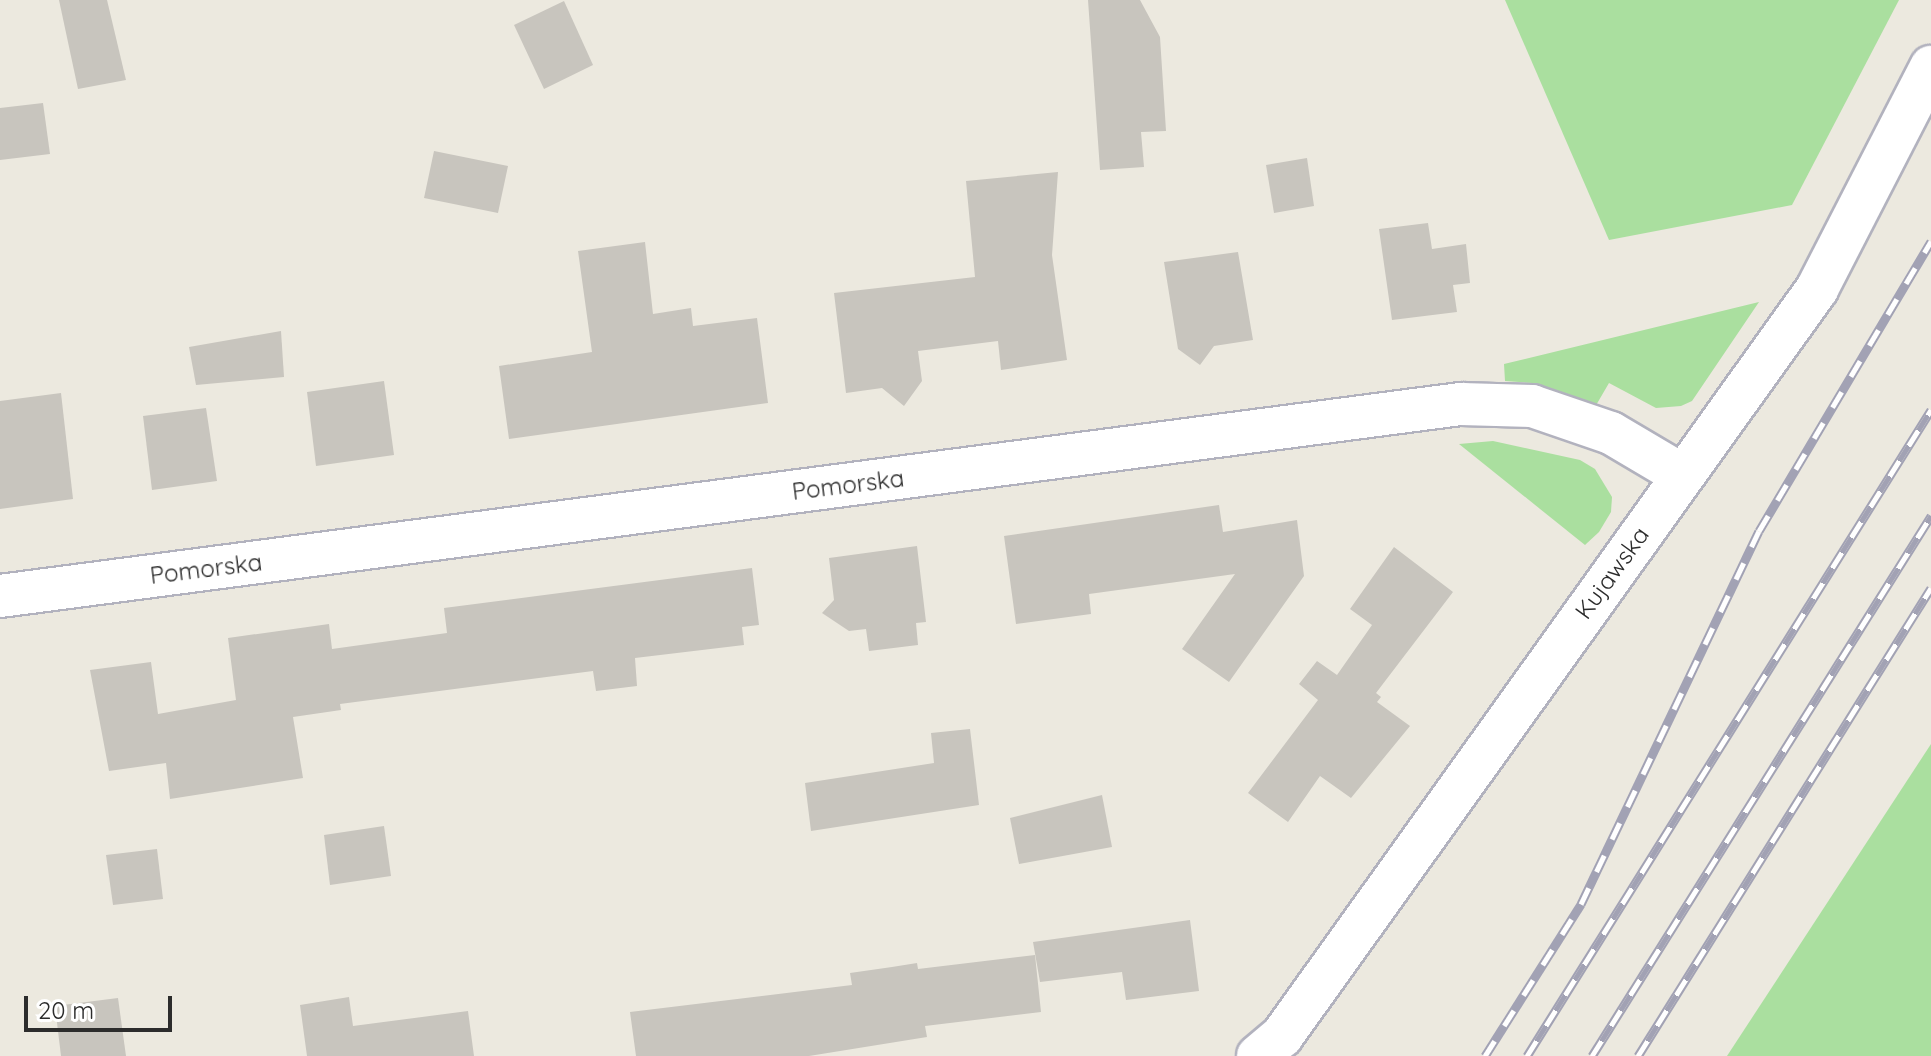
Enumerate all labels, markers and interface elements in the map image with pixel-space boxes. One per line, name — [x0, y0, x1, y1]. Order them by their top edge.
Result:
street label: Pomorska — [790, 464, 906, 506]
street label: Kujawska — [1569, 521, 1655, 625]
street label: Pomorska — [148, 548, 264, 590]
scale bar — [28, 980, 176, 1030]
text: 20 m — [38, 995, 94, 1025]

